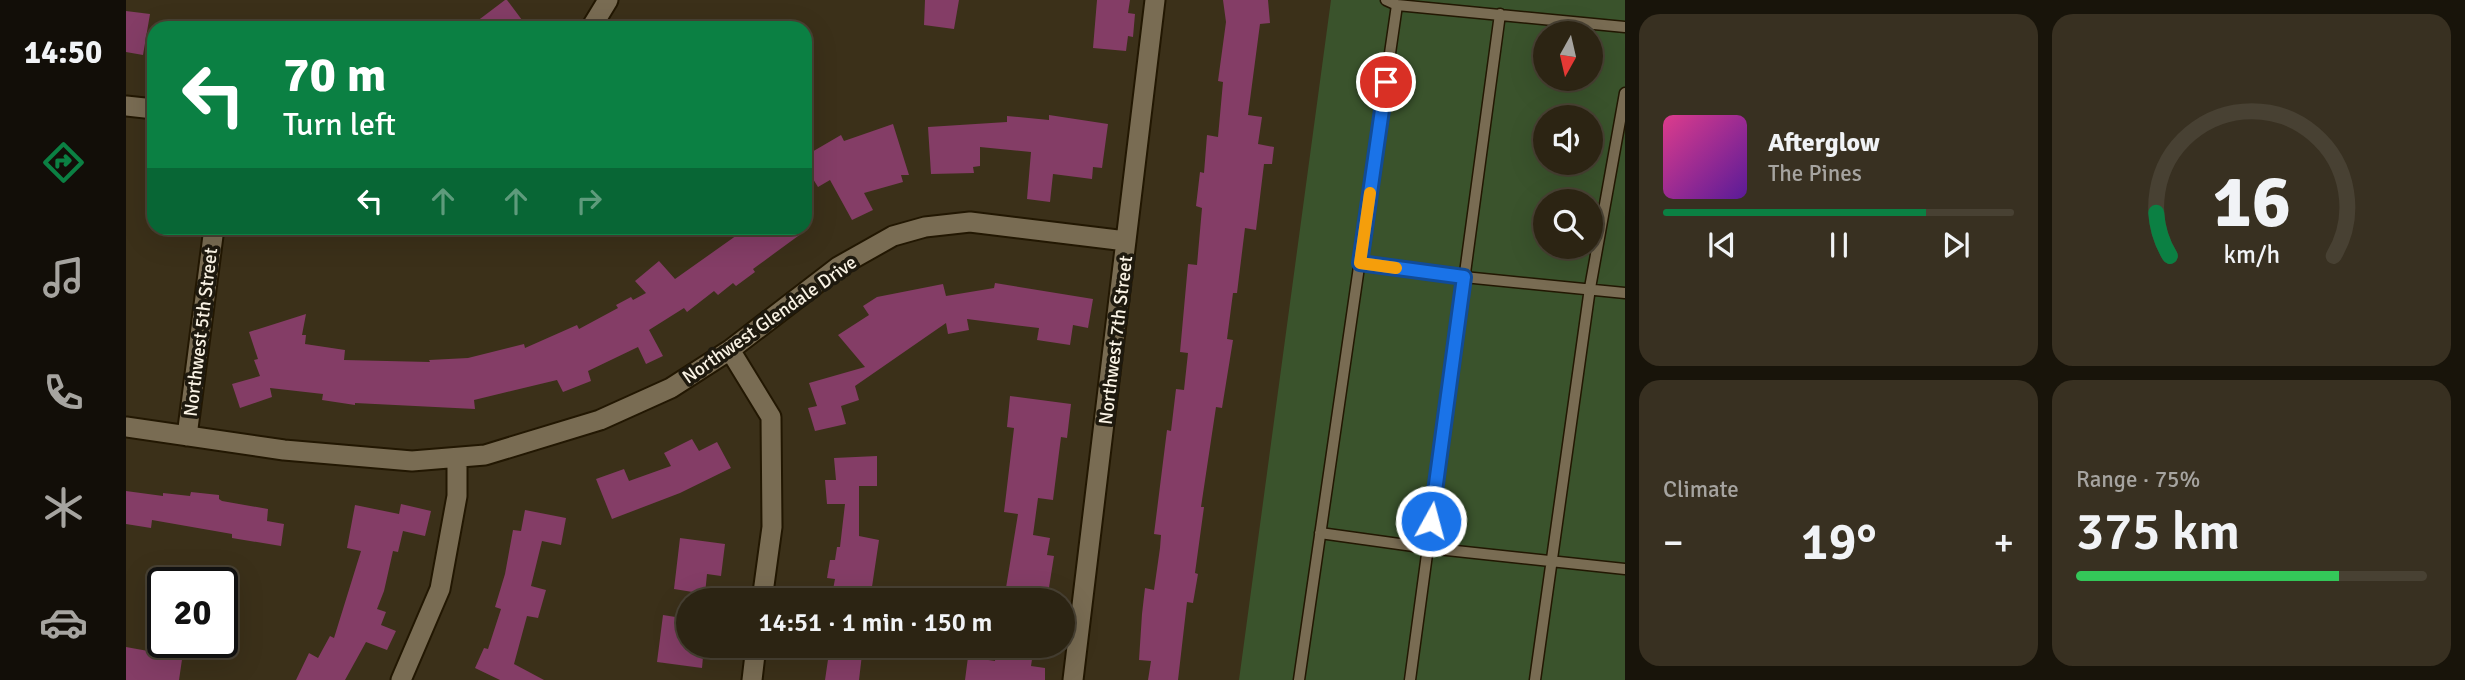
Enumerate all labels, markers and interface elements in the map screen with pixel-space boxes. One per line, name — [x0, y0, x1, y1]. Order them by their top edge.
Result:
north arrow — [1533, 21, 1603, 91]
map controls — [1533, 21, 1603, 259]
text: 14:50 — [24, 33, 102, 72]
text: 70 m — [283, 45, 386, 105]
icon: left — [168, 49, 259, 140]
pin — [1356, 52, 1416, 112]
icon: arrive — [1367, 63, 1405, 101]
text: Turn left — [283, 105, 396, 144]
button: sound — [1533, 105, 1603, 175]
text: Afterglow — [1768, 127, 1880, 159]
icon: directions — [39, 138, 88, 187]
text: 16 — [2212, 158, 2291, 247]
text: The Pines — [1768, 159, 1862, 188]
icon: left — [351, 182, 389, 220]
icon: ahead — [424, 182, 462, 220]
icon: ahead — [497, 182, 535, 220]
icon: right — [570, 182, 608, 220]
button: search — [1533, 189, 1603, 259]
icon: previous — [1703, 226, 1741, 264]
icon: pause — [1820, 226, 1858, 264]
icon: next — [1937, 226, 1975, 264]
text: km/h — [2223, 239, 2280, 270]
street label: Northwest 5th Street — [179, 246, 223, 418]
street label: Northwest Glendale Drive — [678, 250, 862, 389]
icon: music — [39, 253, 88, 302]
street label: Northwest 7th Street — [1094, 254, 1138, 426]
icon: phone — [39, 368, 88, 417]
text: Range · 75% — [2076, 465, 2200, 494]
text: Climate — [1663, 475, 1739, 504]
icon: climate — [39, 483, 88, 532]
position arrow — [1394, 484, 1468, 558]
text: 375 km — [2076, 500, 2240, 564]
text: 19° — [1800, 510, 1877, 574]
text: − — [1663, 519, 1684, 566]
text: + — [1993, 519, 2014, 566]
speed limit sign: 20 — [147, 567, 238, 658]
icon: car — [39, 598, 88, 647]
text: 14:51 · 1 min · 150 m — [759, 607, 992, 639]

